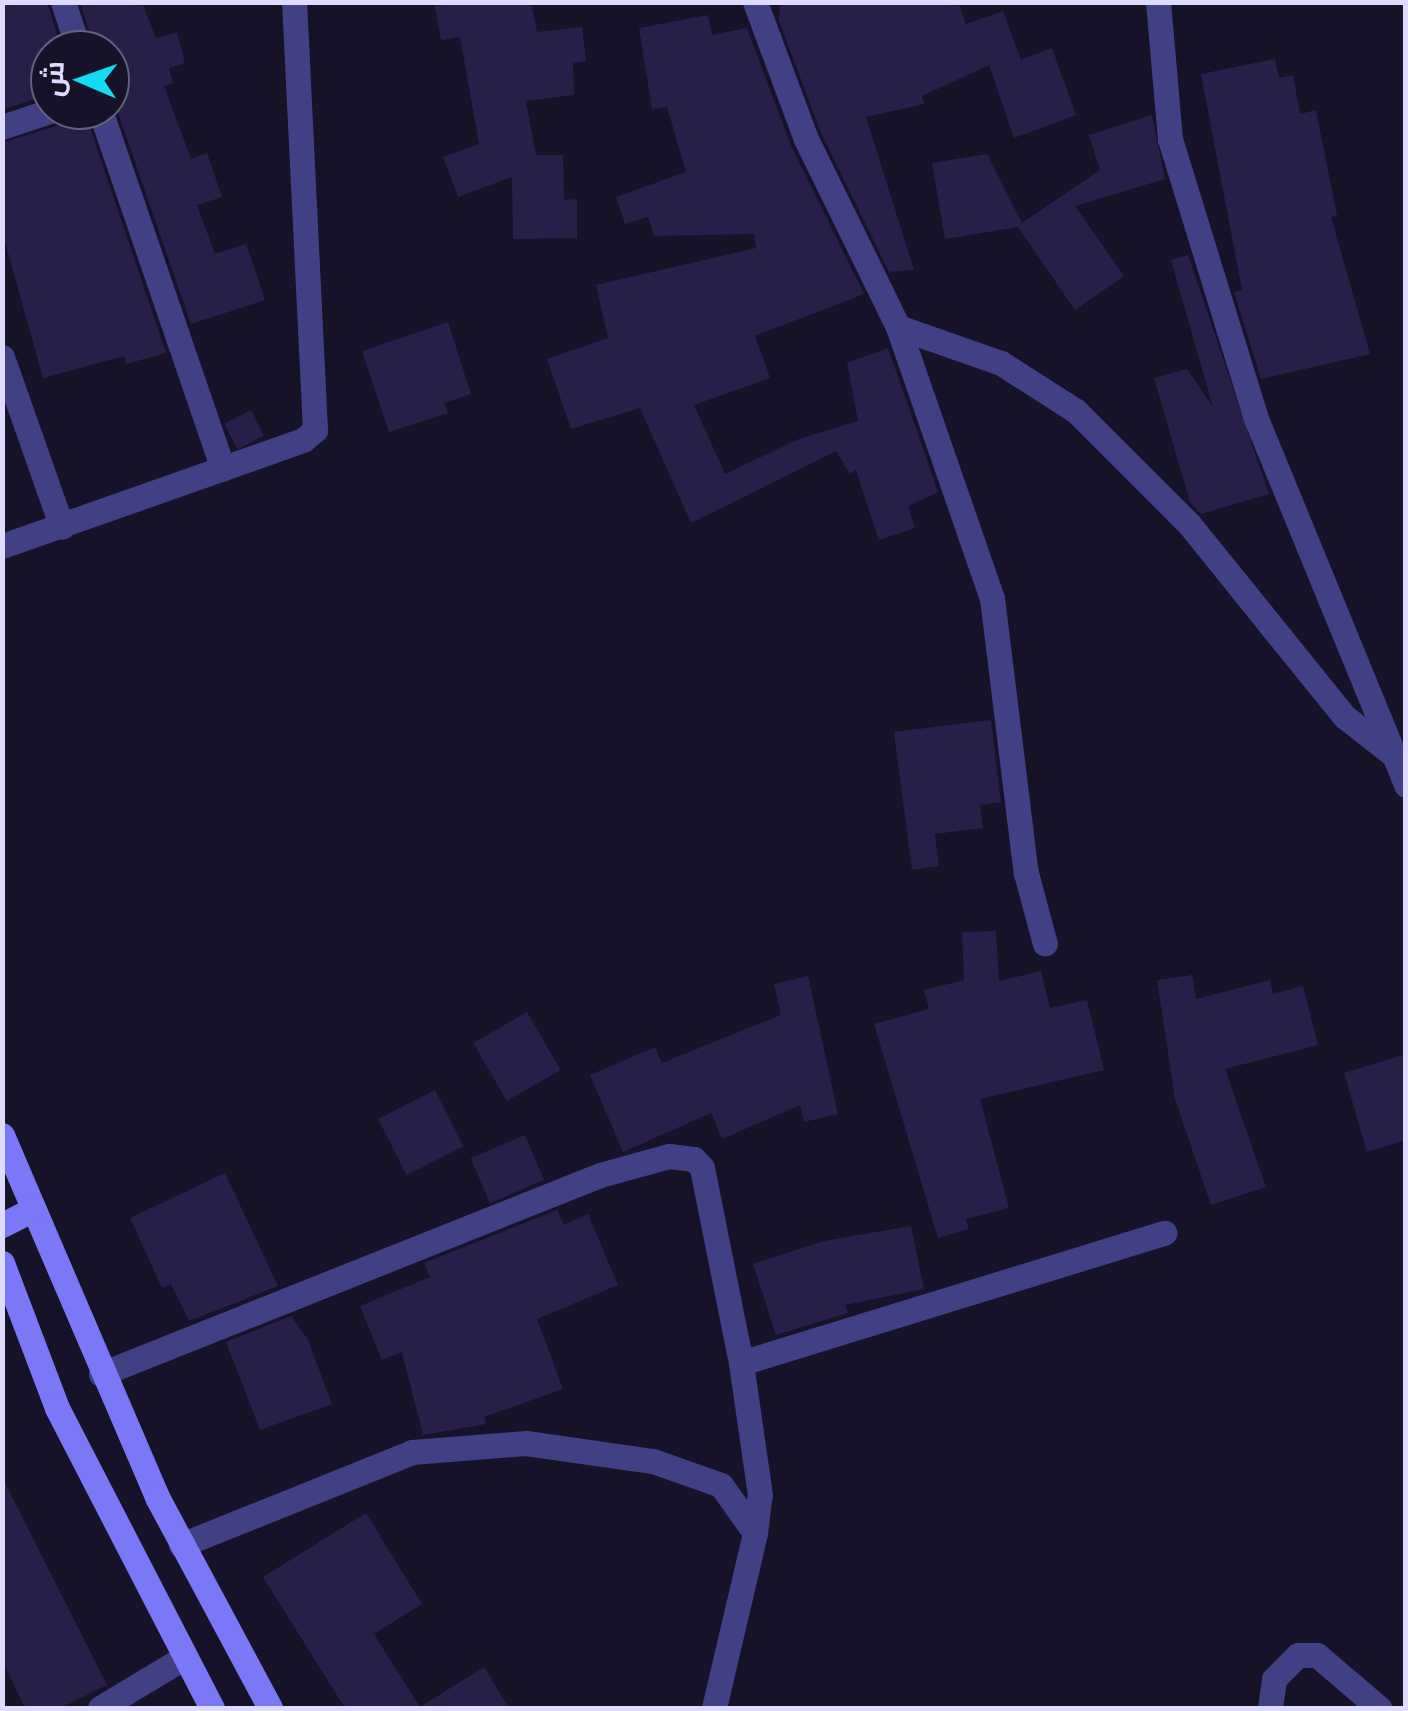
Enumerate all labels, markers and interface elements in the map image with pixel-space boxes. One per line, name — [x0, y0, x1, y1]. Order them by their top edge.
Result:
north arrow — [30, 30, 130, 130]
text: ش — [34, 60, 70, 98]

